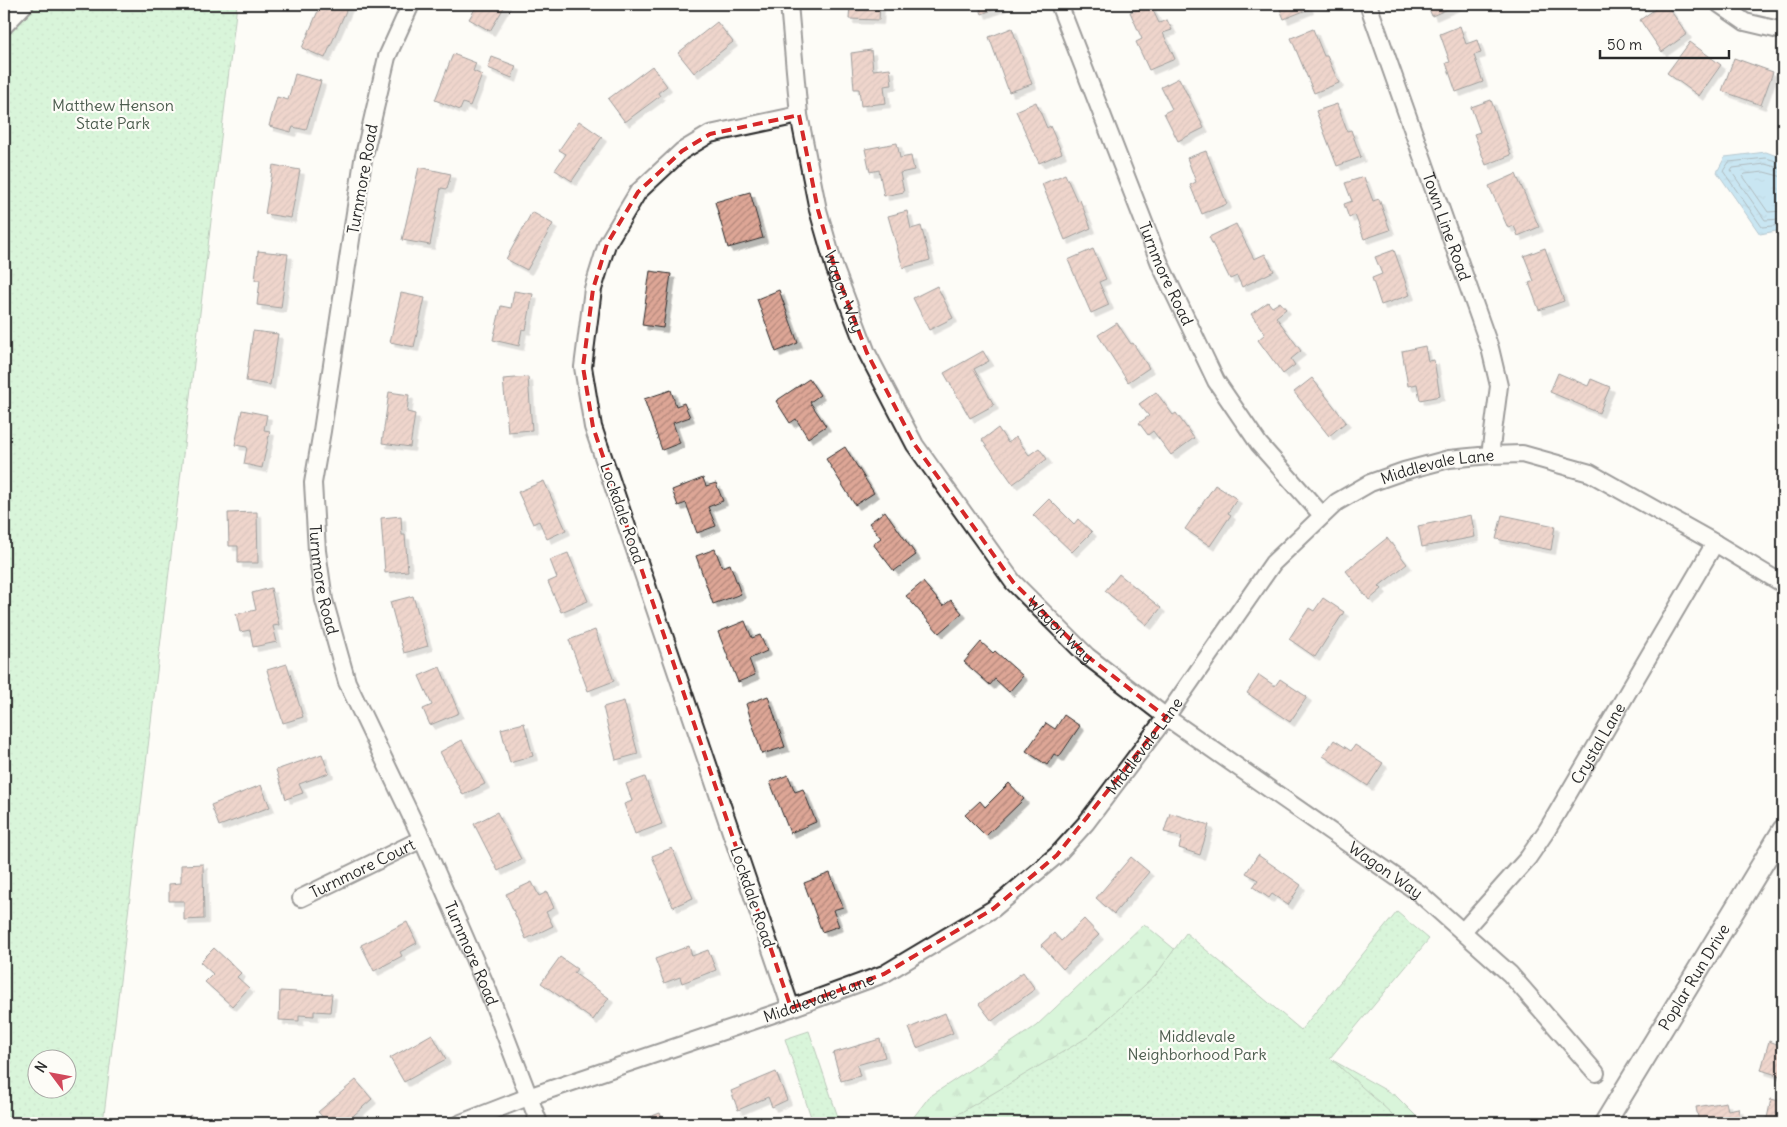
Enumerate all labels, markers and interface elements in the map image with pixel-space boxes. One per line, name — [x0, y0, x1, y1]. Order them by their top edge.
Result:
scale bar — [1600, 28, 1728, 60]
text: 50 m — [1607, 35, 1642, 54]
park label: Matthew Henson State Park — [52, 95, 174, 133]
street label: Turnmore Road — [342, 122, 382, 236]
street label: Town Line Road — [1418, 170, 1475, 283]
street label: Turnmore Road — [1135, 219, 1198, 329]
street label: Wagon Way — [820, 248, 868, 336]
street label: Middlevale Lane — [1378, 445, 1495, 489]
street label: Lockdale Road — [596, 460, 650, 566]
street label: Turnmore Road — [305, 524, 343, 637]
street label: Wagon Way — [1023, 592, 1098, 667]
street label: Middlevale Lane — [1101, 693, 1187, 798]
street label: Crystal Lane — [1566, 699, 1629, 788]
street label: Turnmore Court — [306, 834, 419, 902]
street label: Wagon Way — [1345, 837, 1427, 903]
street label: Lockdale Road — [726, 844, 780, 950]
street label: Turnmore Road — [440, 898, 503, 1008]
street label: Poplar Run Drive — [1654, 920, 1734, 1034]
street label: Middlevale Lane — [761, 969, 877, 1027]
park label: Middlevale Neighborhood Park — [1127, 1026, 1267, 1064]
north arrow — [28, 1050, 78, 1100]
text: N — [31, 1058, 51, 1076]

